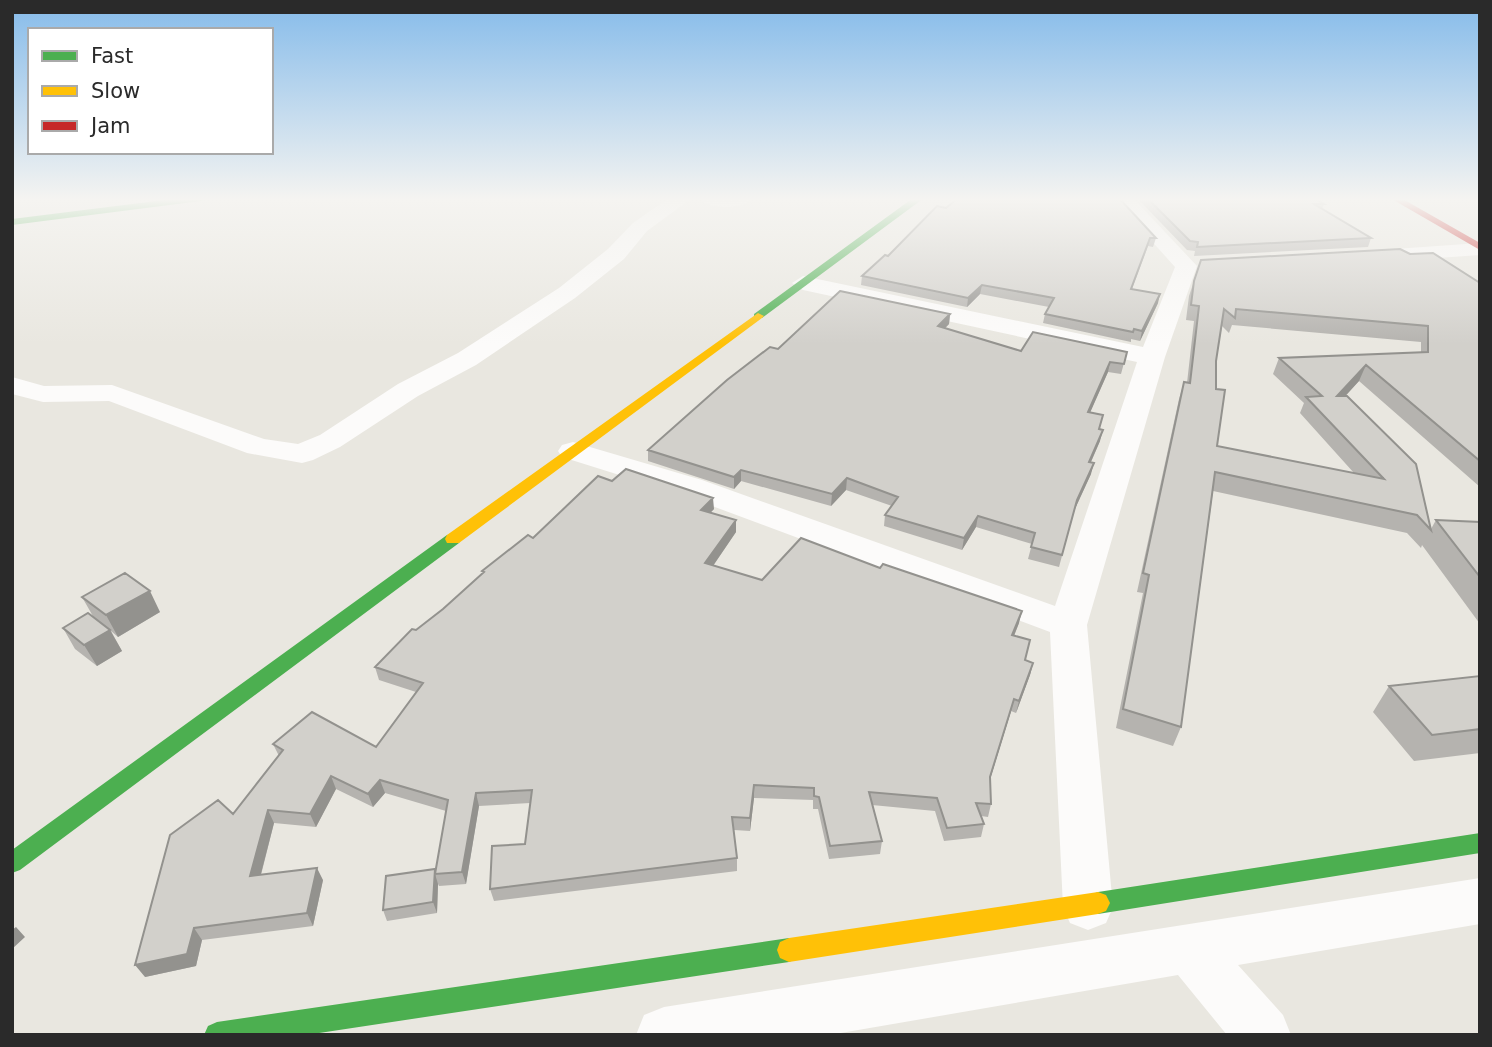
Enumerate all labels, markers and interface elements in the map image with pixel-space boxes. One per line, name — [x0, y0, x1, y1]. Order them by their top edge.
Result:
legend — [28, 28, 273, 154]
text: Fast — [91, 44, 133, 68]
text: Slow — [91, 79, 140, 103]
text: Jam — [89, 114, 131, 138]

